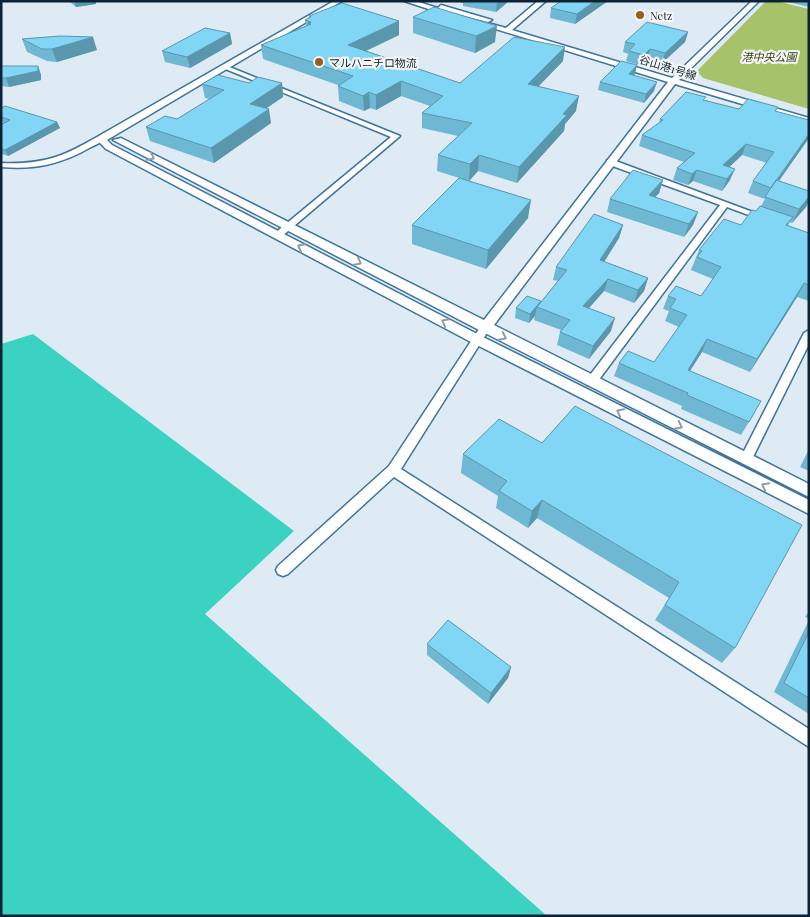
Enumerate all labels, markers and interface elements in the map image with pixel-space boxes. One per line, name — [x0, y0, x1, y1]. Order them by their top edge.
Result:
place label: Netz — [650, 8, 672, 23]
marker: Netz — [634, 9, 646, 21]
park label: 港中央公園 — [742, 49, 798, 64]
street label: 谷山港1号線 — [638, 51, 698, 83]
place label: マルハニチロ物流 — [329, 55, 417, 70]
marker: マルハニチロ物流 — [313, 56, 325, 68]
one-way arrow — [146, 151, 155, 161]
one-way arrow — [297, 243, 306, 253]
one-way arrow — [353, 256, 362, 266]
one-way arrow — [441, 318, 450, 328]
one-way arrow — [497, 331, 506, 341]
one-way arrow — [617, 408, 626, 418]
one-way arrow — [674, 419, 683, 430]
one-way arrow — [762, 482, 771, 492]

